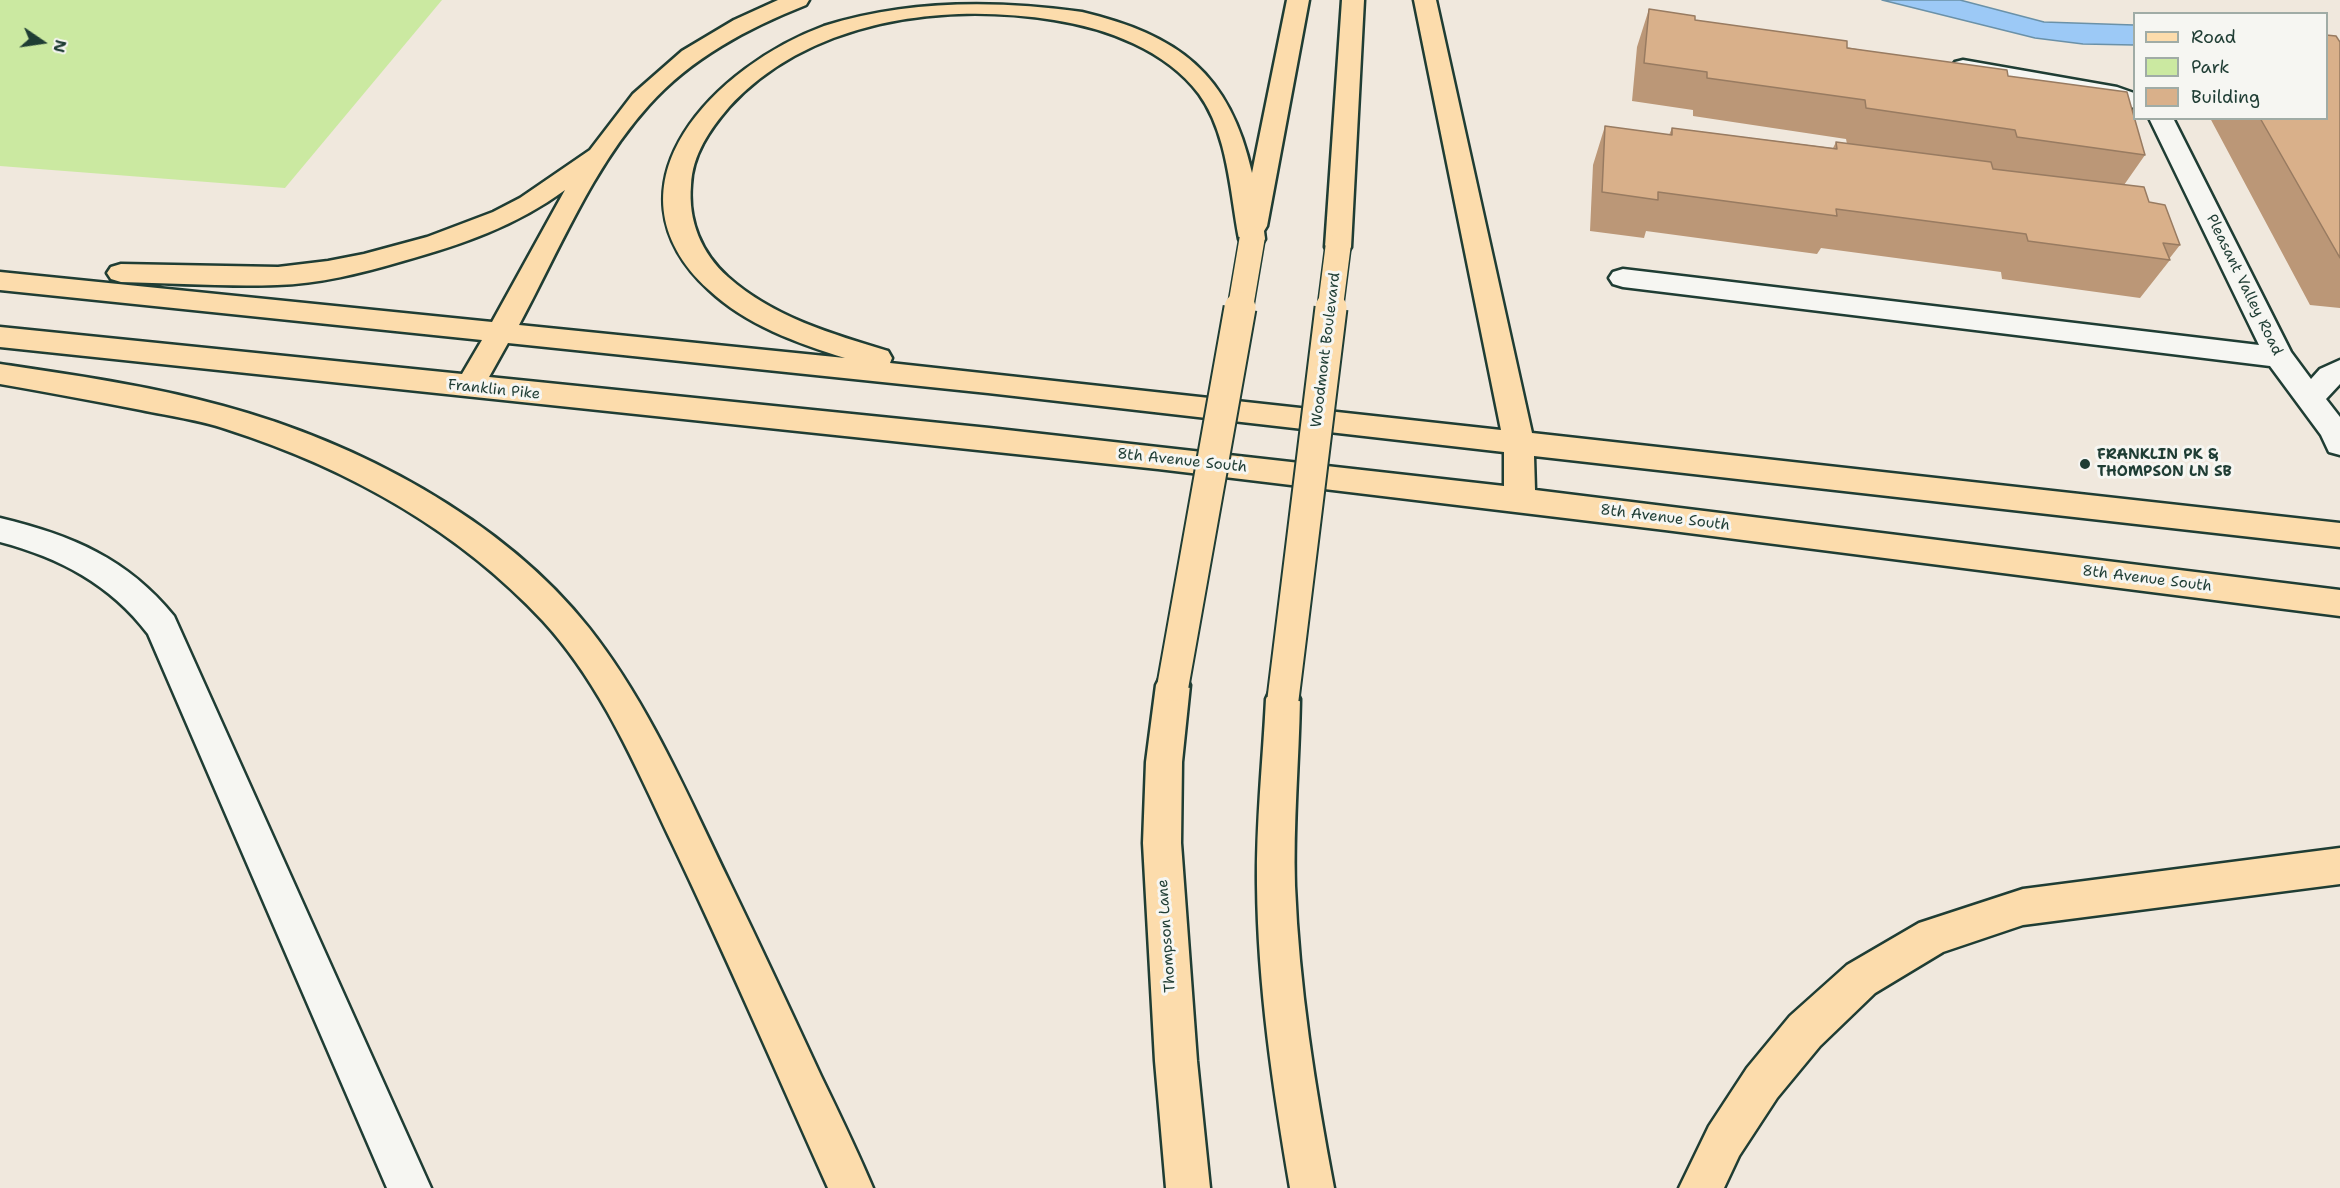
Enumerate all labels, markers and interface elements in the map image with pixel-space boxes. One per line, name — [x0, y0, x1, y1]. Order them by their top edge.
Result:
north arrow — [12, 12, 72, 72]
legend — [2133, 12, 2328, 120]
text: Road — [2191, 25, 2236, 49]
text: N — [48, 38, 72, 55]
text: Park — [2191, 55, 2230, 79]
text: Building — [2191, 85, 2260, 109]
street label: Pleasant Valley Road — [2202, 212, 2286, 358]
street label: Woodmont Boulevard — [1308, 271, 1344, 429]
street label: Franklin Pike — [447, 376, 541, 404]
street label: 8th Avenue South — [1116, 445, 1248, 477]
place label: FRANKLIN PK & THOMPSON LN SB — [2097, 446, 2232, 481]
marker: FRANKLIN PK & THOMPSON LN SB — [2078, 457, 2092, 471]
street label: 8th Avenue South — [1599, 501, 1731, 535]
street label: 8th Avenue South — [2081, 562, 2213, 596]
street label: Thompson Lane — [1154, 879, 1180, 993]

